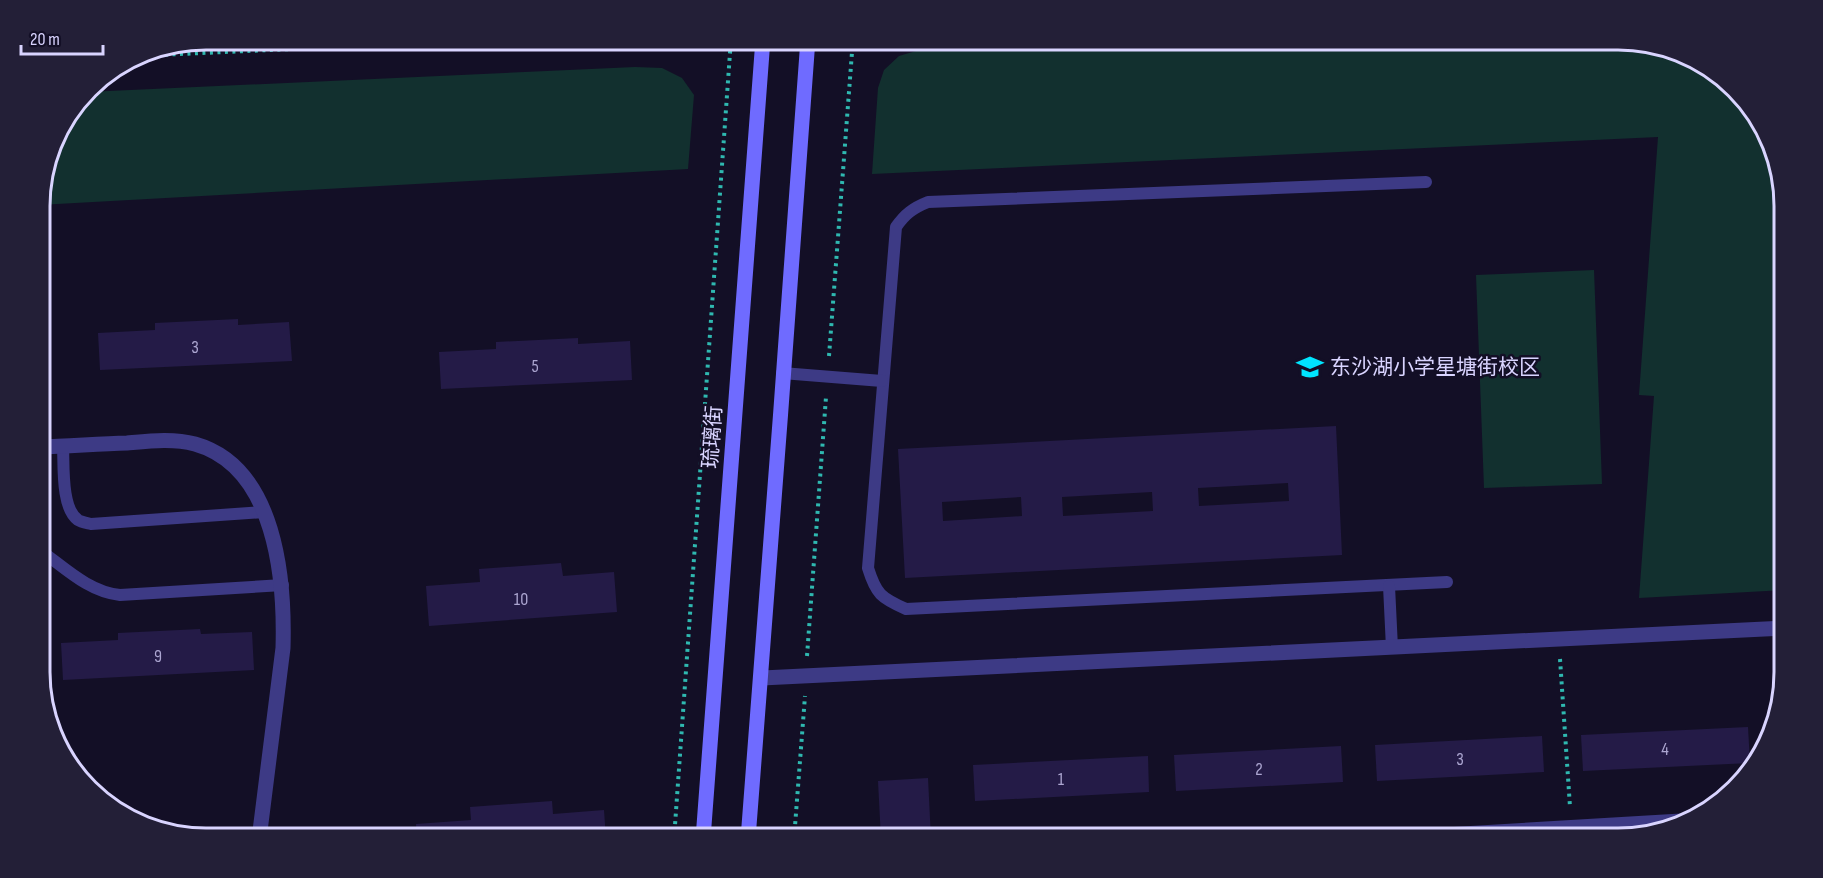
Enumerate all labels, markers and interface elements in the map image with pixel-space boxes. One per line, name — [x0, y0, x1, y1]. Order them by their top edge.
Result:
scale bar — [21, 18, 104, 56]
text: 20 m — [30, 29, 60, 50]
house number: 3 — [191, 337, 199, 358]
school or university icon: 东沙湖小学星塘街校区 — [1295, 352, 1325, 382]
place label: 东沙湖小学星塘街校区 — [1330, 355, 1540, 380]
house number: 5 — [531, 356, 539, 377]
street label: 琉璃街 — [698, 405, 727, 469]
house number: 10 — [514, 589, 528, 610]
house number: 9 — [154, 646, 162, 667]
house number: 4 — [1661, 739, 1669, 760]
house number: 3 — [1456, 749, 1464, 770]
house number: 2 — [1255, 759, 1263, 780]
house number: 1 — [1058, 769, 1065, 790]

